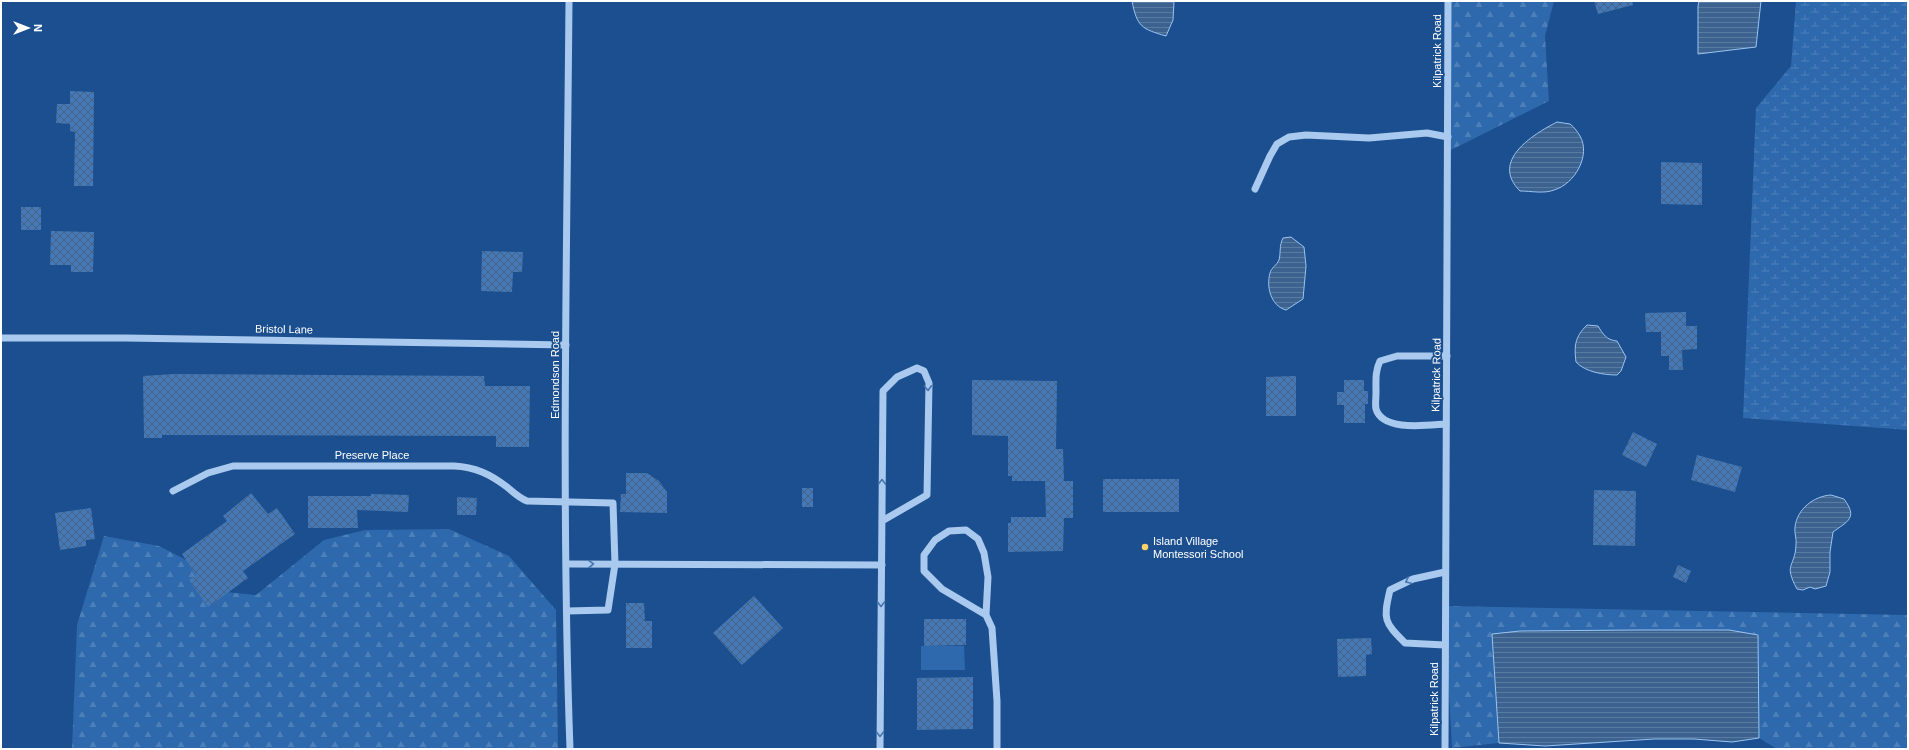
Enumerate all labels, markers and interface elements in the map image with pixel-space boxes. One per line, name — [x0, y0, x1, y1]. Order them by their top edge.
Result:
north arrow — [8, 8, 48, 48]
street label: Kilpatrick Road — [1431, 14, 1443, 88]
text: N — [32, 24, 44, 32]
street label: Bristol Lane — [255, 322, 313, 336]
street label: Edmondson Road — [549, 331, 561, 419]
street label: Kilpatrick Road — [1429, 338, 1443, 412]
one-way arrow — [924, 385, 932, 391]
street label: Preserve Place — [335, 449, 409, 461]
one-way arrow — [878, 479, 886, 485]
place label: Island Village Montessori School — [1153, 535, 1244, 560]
marker: Island Village Montessori School — [1140, 542, 1150, 552]
one-way arrow — [588, 560, 594, 568]
one-way arrow — [1405, 576, 1412, 584]
one-way arrow — [877, 601, 885, 607]
street label: Kilpatrick Road — [1428, 662, 1440, 736]
one-way arrow — [876, 731, 884, 737]

